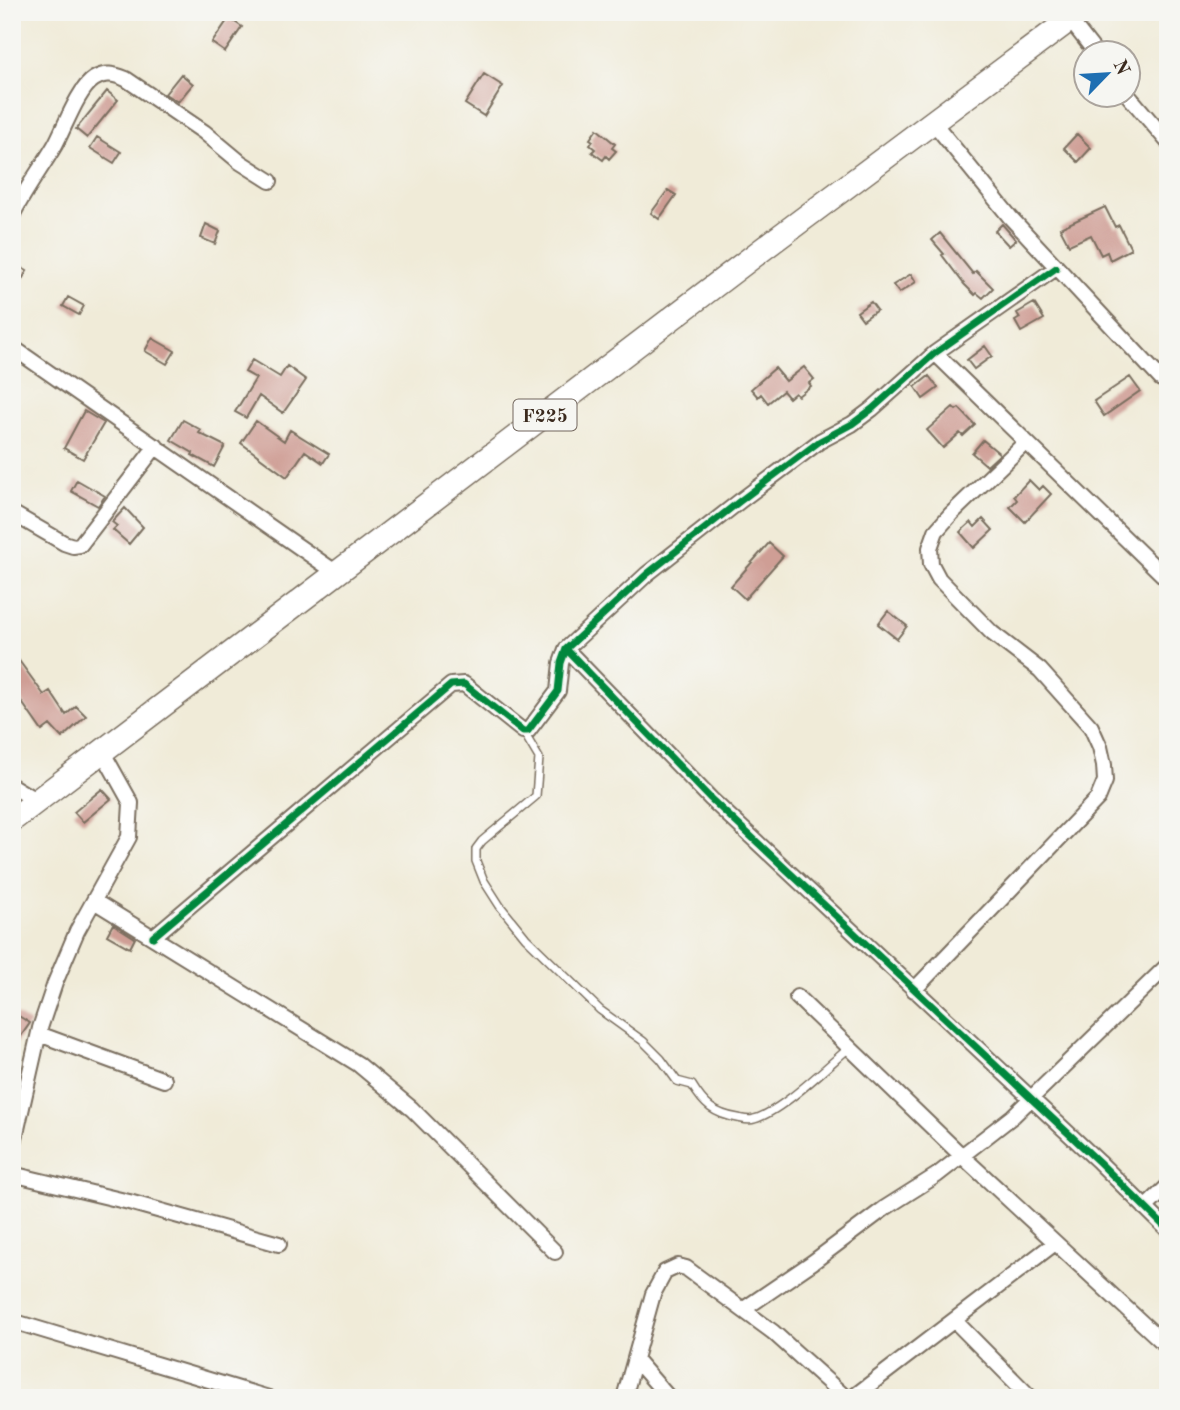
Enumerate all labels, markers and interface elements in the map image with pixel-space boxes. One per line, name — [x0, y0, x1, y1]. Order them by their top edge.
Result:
north arrow — [1072, 38, 1142, 108]
text: N — [1108, 57, 1132, 79]
road number: F225 — [514, 400, 576, 430]

